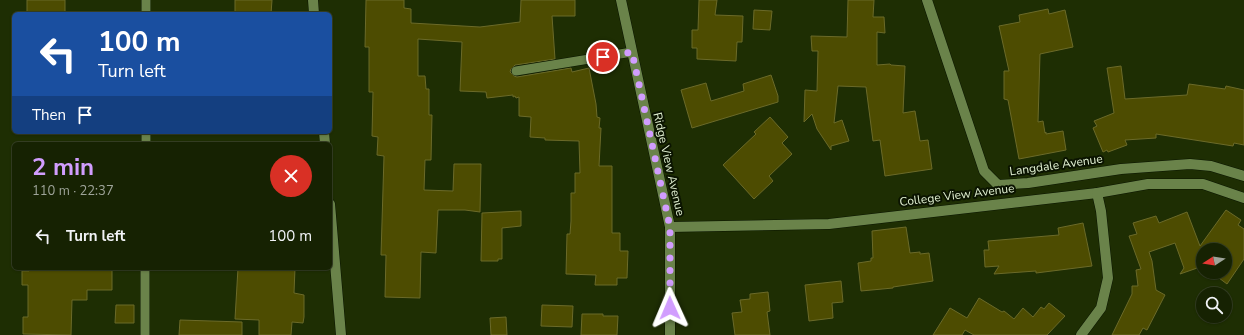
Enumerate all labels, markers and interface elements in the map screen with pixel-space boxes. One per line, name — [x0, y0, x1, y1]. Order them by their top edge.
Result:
text: 100 m — [98, 23, 181, 61]
icon: left — [32, 28, 84, 80]
pin — [586, 40, 620, 74]
icon: arrive — [592, 46, 614, 68]
text: Turn left — [98, 59, 166, 83]
icon: arrive — [74, 104, 96, 126]
text: Then — [32, 105, 66, 125]
street label: Ridge View Avenue — [649, 111, 689, 217]
text: 2 min — [32, 151, 94, 183]
street label: Langdale Avenue — [1008, 151, 1104, 179]
button: close — [270, 155, 312, 197]
street label: College View Avenue — [899, 180, 1015, 210]
text: 110 m · 22:37 — [32, 182, 114, 200]
icon: left — [32, 225, 54, 247]
text: Turn left — [66, 226, 125, 246]
text: 100 m — [268, 226, 312, 246]
north arrow — [1196, 243, 1232, 279]
map controls — [1196, 243, 1232, 323]
position arrow — [649, 287, 691, 329]
button: search — [1196, 287, 1232, 323]

